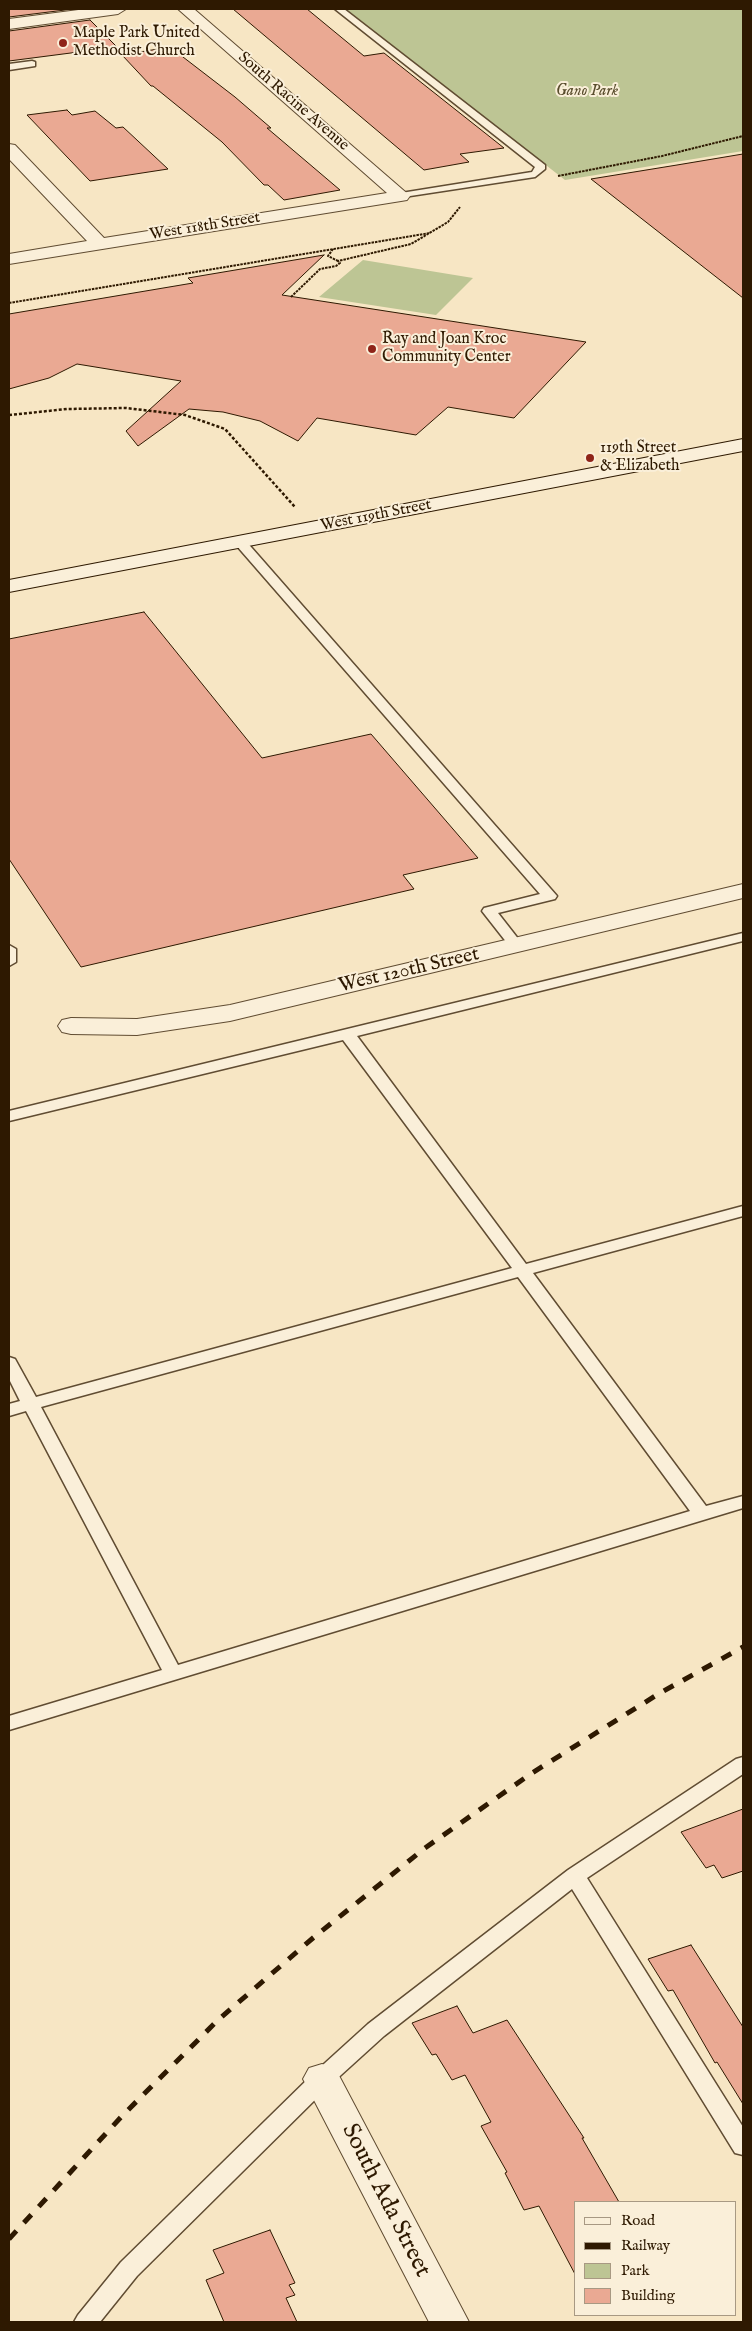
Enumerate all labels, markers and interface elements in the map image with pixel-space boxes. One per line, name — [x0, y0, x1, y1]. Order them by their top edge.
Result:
place label: Maple Park United Methodist Church — [73, 24, 200, 62]
marker: Maple Park United Methodist Church — [57, 37, 69, 49]
street label: South Racine Avenue — [234, 49, 352, 155]
park label: Gano Park — [556, 82, 618, 102]
street label: West 118th Street — [148, 209, 262, 245]
place label: Ray and Joan Kroc Community Center — [382, 330, 511, 368]
marker: Ray and Joan Kroc Community Center — [366, 343, 378, 355]
place label: 119th Street & Elizabeth — [600, 439, 679, 477]
marker: 119th Street & Elizabeth — [584, 452, 596, 464]
street label: West 119th Street — [319, 496, 433, 536]
street label: West 120th Street — [336, 943, 482, 999]
street label: South Ada Street — [334, 2120, 436, 2282]
legend — [574, 2201, 737, 2316]
text: Road — [621, 2211, 655, 2230]
text: Railway — [621, 2236, 670, 2255]
text: Park — [621, 2261, 650, 2280]
text: Building — [621, 2286, 675, 2305]

